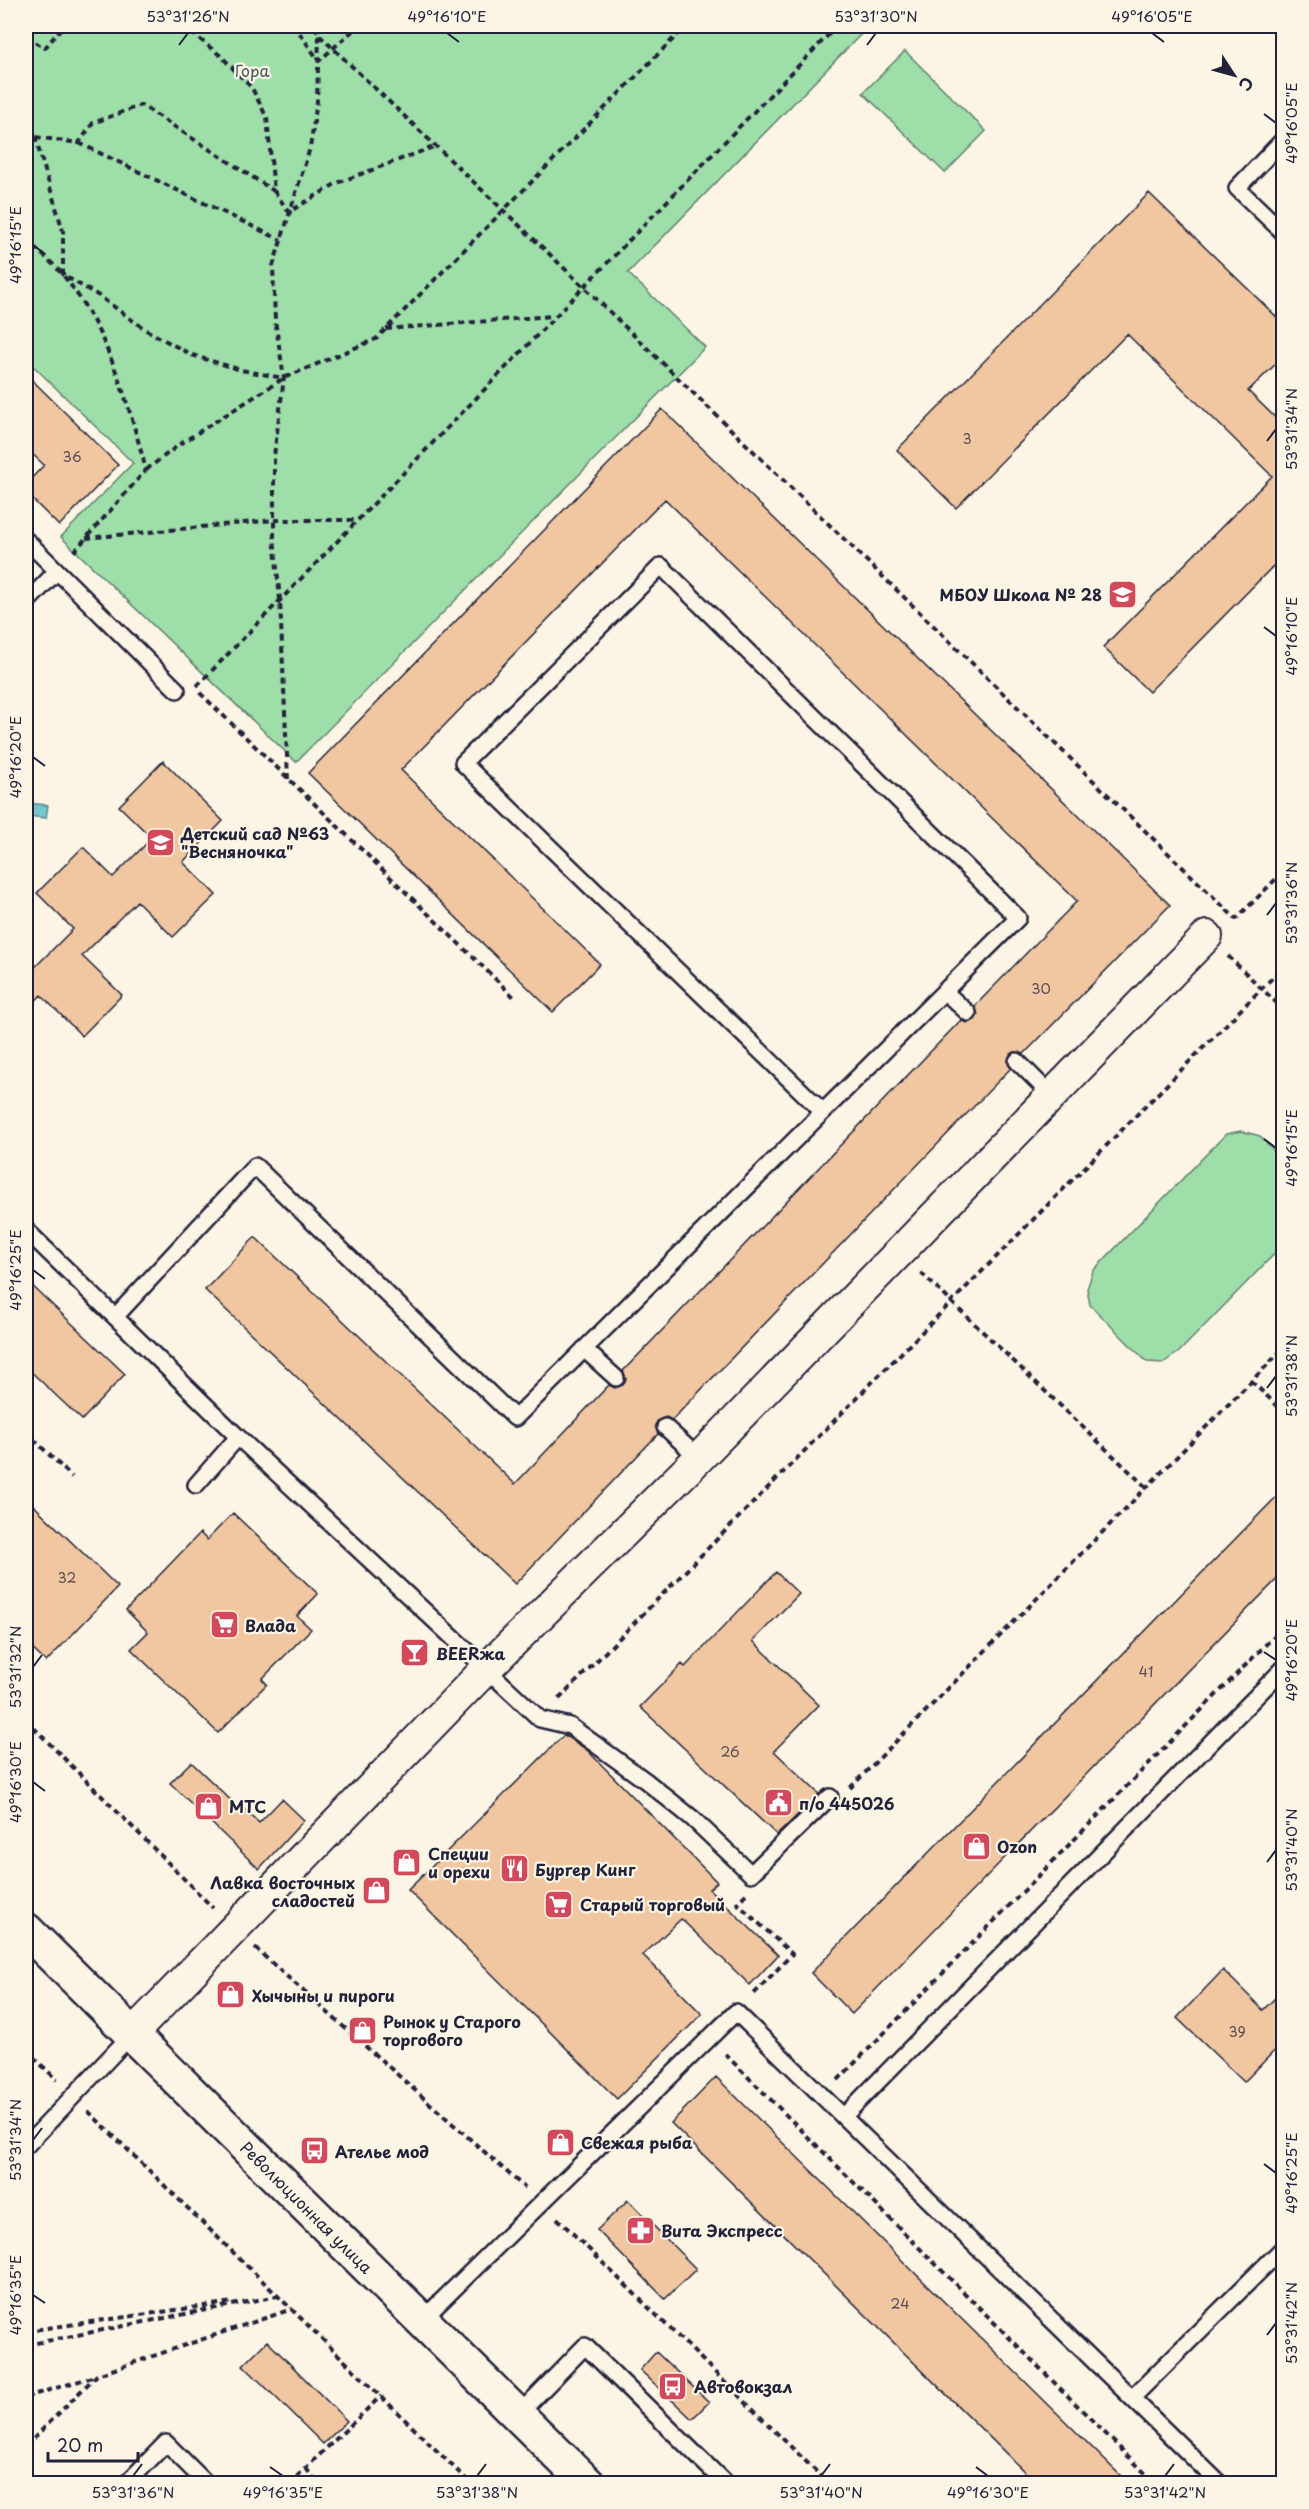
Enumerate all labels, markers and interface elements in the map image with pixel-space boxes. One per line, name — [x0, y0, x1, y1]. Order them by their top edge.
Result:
text: 53°31'26"N — [146, 4, 230, 27]
text: 49°16'10"E — [408, 4, 486, 27]
text: 53°31'30"N — [834, 4, 918, 27]
text: 49°16'05"E — [1111, 4, 1193, 27]
north arrow — [1204, 45, 1264, 105]
park label: Гора — [235, 58, 269, 82]
text: С — [1234, 72, 1260, 96]
text: 49°16'05"E — [1279, 82, 1302, 164]
text: 49°16'15"E — [3, 206, 26, 284]
text: 53°31'34"N — [1279, 388, 1302, 470]
house number: 3 — [962, 428, 972, 449]
house number: 36 — [62, 446, 82, 467]
school or university icon: МБОУ Школа № 28 — [1107, 578, 1139, 610]
place label: МБОУ Школа № 28 — [940, 582, 1102, 606]
text: 49°16'10"E — [1279, 597, 1302, 675]
text: 49°16'20"E — [3, 716, 26, 798]
place label: Детский сад №63 "Весняночка" — [180, 821, 329, 863]
school or university icon: Детский сад №63 "Весняночка" — [144, 826, 176, 858]
text: 53°31'36"N — [1279, 861, 1302, 945]
house number: 30 — [1031, 978, 1051, 999]
text: 49°16'15"E — [1279, 1109, 1302, 1187]
text: 49°16'25"E — [3, 1229, 26, 1311]
text: 53°31'38"N — [1279, 1335, 1302, 1417]
house number: 32 — [58, 1567, 76, 1588]
supermarket icon: Влада — [208, 1609, 240, 1641]
place label: Влада — [245, 1613, 296, 1637]
text: 49°16'20"E — [1279, 1619, 1302, 1701]
text: 53°31'32"N — [3, 1626, 26, 1708]
bar icon: BEERжа — [399, 1637, 431, 1669]
place label: BEERжа — [436, 1641, 505, 1665]
house number: 41 — [1139, 1661, 1153, 1682]
text: 49°16'30"E — [3, 1741, 26, 1823]
house number: 26 — [720, 1741, 740, 1762]
public building icon: п/о 445026 — [762, 1787, 794, 1819]
shop icon: МТС — [192, 1790, 224, 1822]
place label: п/о 445026 — [799, 1791, 894, 1815]
place label: МТС — [229, 1794, 266, 1818]
text: 53°31'40"N — [1279, 1808, 1302, 1892]
shop icon: Ozon — [960, 1830, 992, 1862]
place label: Ozon — [997, 1834, 1037, 1858]
place label: Специи и орехи — [428, 1841, 490, 1883]
shop icon: Специи и орехи — [391, 1846, 423, 1878]
restaurant icon: Бургер Кинг — [498, 1853, 530, 1885]
place label: Бургер Кинг — [535, 1857, 636, 1881]
place label: Лавка восточных сладостей — [210, 1870, 355, 1912]
shop icon: Лавка восточных сладостей — [360, 1875, 392, 1907]
supermarket icon: Старый торговый — [543, 1888, 575, 1920]
place label: Старый торговый — [580, 1892, 725, 1916]
shop icon: Хычыны и пироги — [215, 1979, 247, 2011]
place label: Хычыны и пироги — [252, 1983, 395, 2007]
place label: Рынок у Старого торгового — [383, 2009, 521, 2051]
shop icon: Рынок у Старого торгового — [346, 2014, 378, 2046]
house number: 39 — [1228, 2021, 1246, 2042]
text: 53°31'34"N — [3, 2099, 26, 2181]
shop icon: Свежая рыба — [544, 2126, 576, 2158]
place label: Свежая рыба — [581, 2130, 693, 2154]
text: 49°16'25"E — [1279, 2132, 1302, 2214]
bus stop icon: Ателье мод — [298, 2135, 330, 2167]
street label: Революционная улица — [236, 2136, 378, 2278]
place label: Ателье мод — [335, 2139, 429, 2163]
pharmacy icon: Вита Экспресс — [624, 2214, 656, 2246]
place label: Вита Экспресс — [661, 2218, 783, 2242]
text: 49°16'35"E — [3, 2255, 26, 2335]
text: 53°31'42"N — [1279, 2282, 1302, 2364]
house number: 24 — [891, 2293, 909, 2314]
bus stop icon: Автовокзал — [657, 2370, 689, 2402]
place label: Автовокзал — [694, 2374, 792, 2398]
scale bar — [48, 2425, 138, 2463]
text: 20 m — [57, 2431, 103, 2458]
text: 53°31'36"N — [91, 2480, 175, 2503]
text: 49°16'35"E — [243, 2480, 323, 2503]
text: 53°31'38"N — [436, 2480, 518, 2503]
text: 53°31'40"N — [779, 2480, 863, 2503]
text: 49°16'30"E — [947, 2480, 1029, 2503]
text: 53°31'42"N — [1124, 2480, 1206, 2503]

